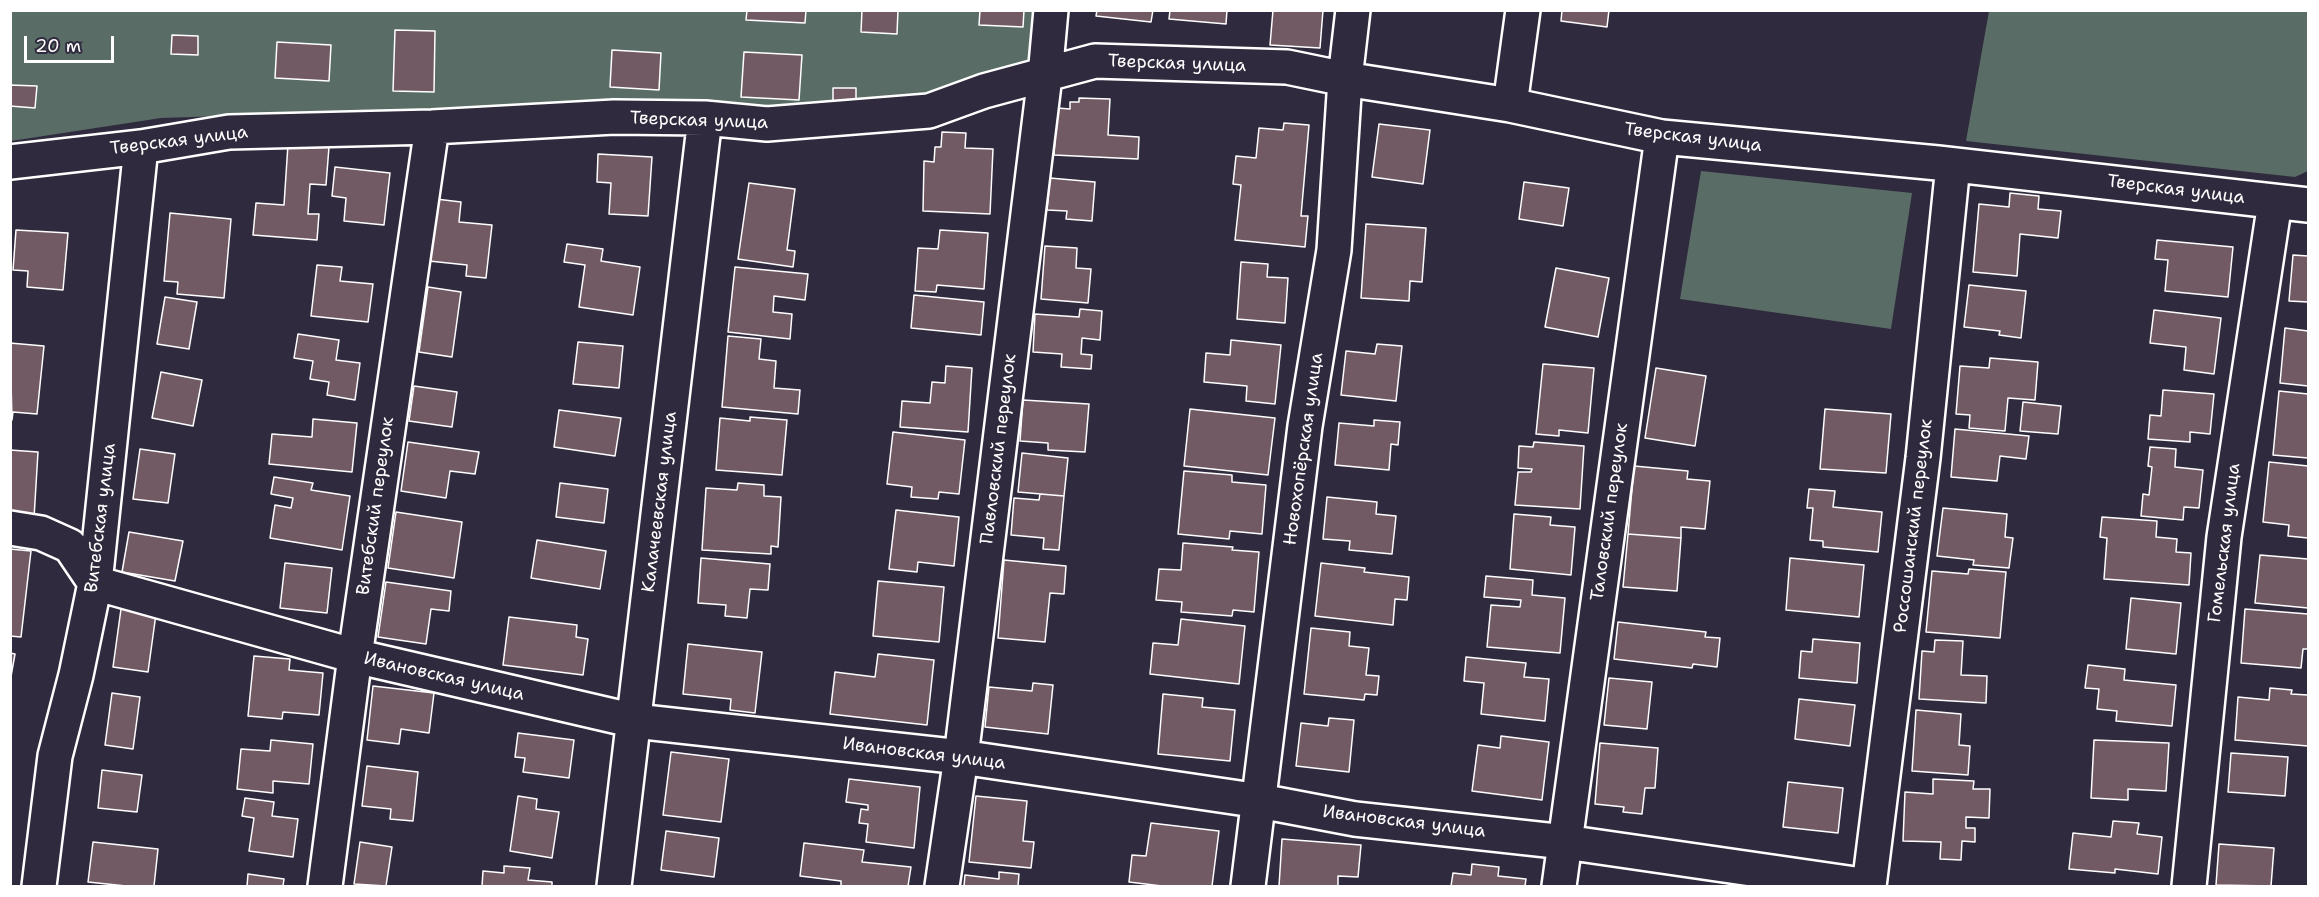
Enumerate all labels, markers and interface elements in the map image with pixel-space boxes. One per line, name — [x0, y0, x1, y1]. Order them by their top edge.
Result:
scale bar — [27, 24, 117, 62]
text: 20 m — [35, 34, 81, 58]
street label: Тверская улица — [1107, 51, 1247, 77]
street label: Тверская улица — [629, 108, 769, 134]
street label: Тверская улица — [1623, 119, 1763, 157]
street label: Тверская улица — [109, 122, 249, 160]
street label: Тверская улица — [2106, 171, 2246, 209]
street label: Новохопёрская улица — [1280, 351, 1328, 547]
street label: Павловский переулок — [977, 353, 1021, 545]
street label: Калачеевская улица — [638, 410, 682, 594]
street label: Витебский переулок — [353, 416, 399, 596]
street label: Россошанский переулок — [1890, 418, 1938, 634]
street label: Таловский переулок — [1587, 422, 1633, 602]
street label: Витебская улица — [81, 442, 121, 594]
street label: Гомельская улица — [2204, 462, 2246, 624]
street label: Ивановская улица — [362, 648, 526, 706]
street label: Ивановская улица — [841, 733, 1007, 775]
street label: Ивановская улица — [1321, 801, 1487, 843]

